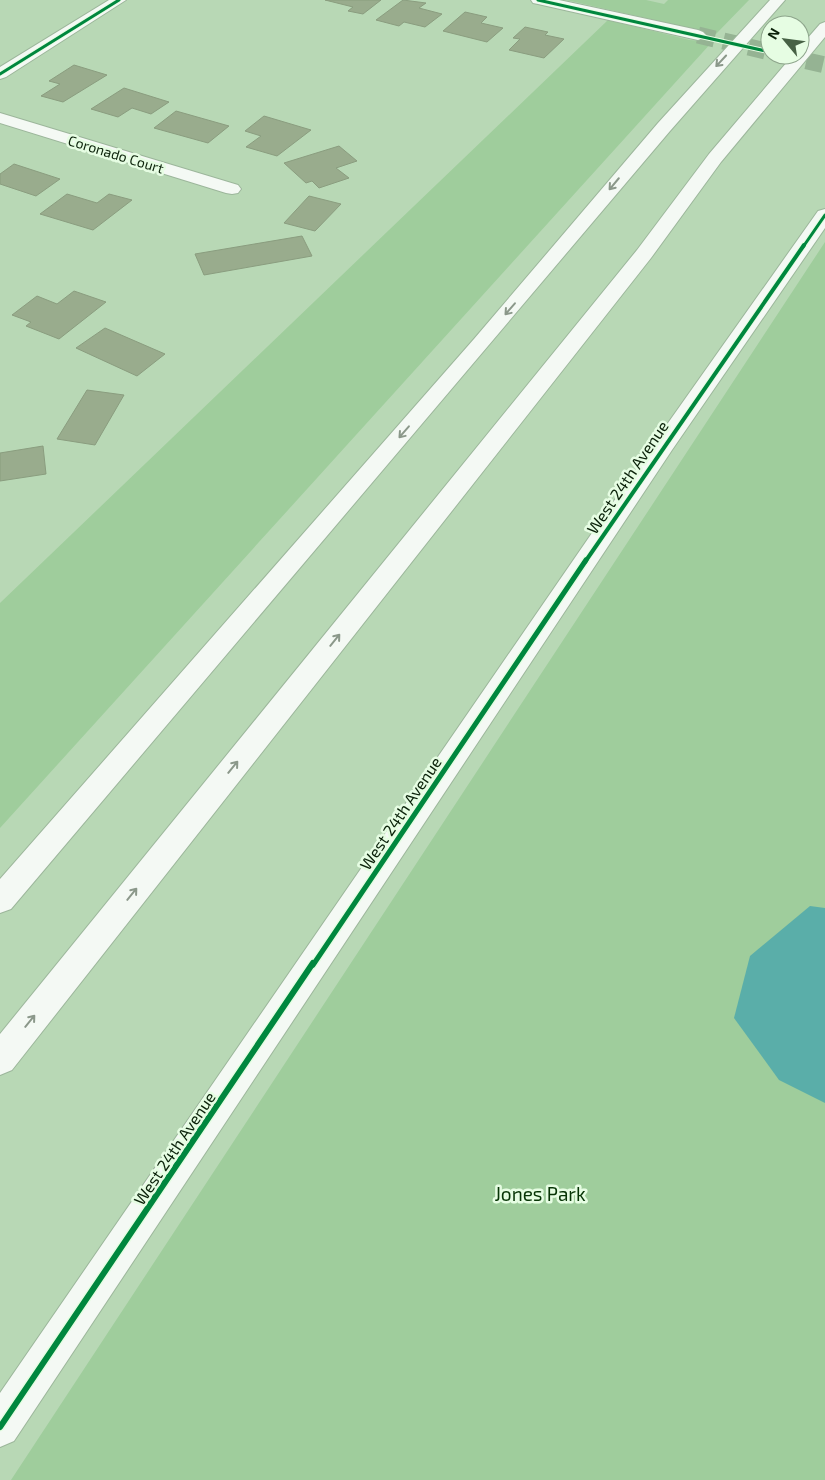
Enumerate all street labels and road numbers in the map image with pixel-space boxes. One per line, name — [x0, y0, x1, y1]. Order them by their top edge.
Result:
street label: Coronado Court — [66, 131, 166, 177]
street label: West 24th Avenue — [582, 417, 672, 537]
street label: West 24th Avenue — [355, 753, 445, 873]
street label: West 24th Avenue — [129, 1088, 219, 1208]

